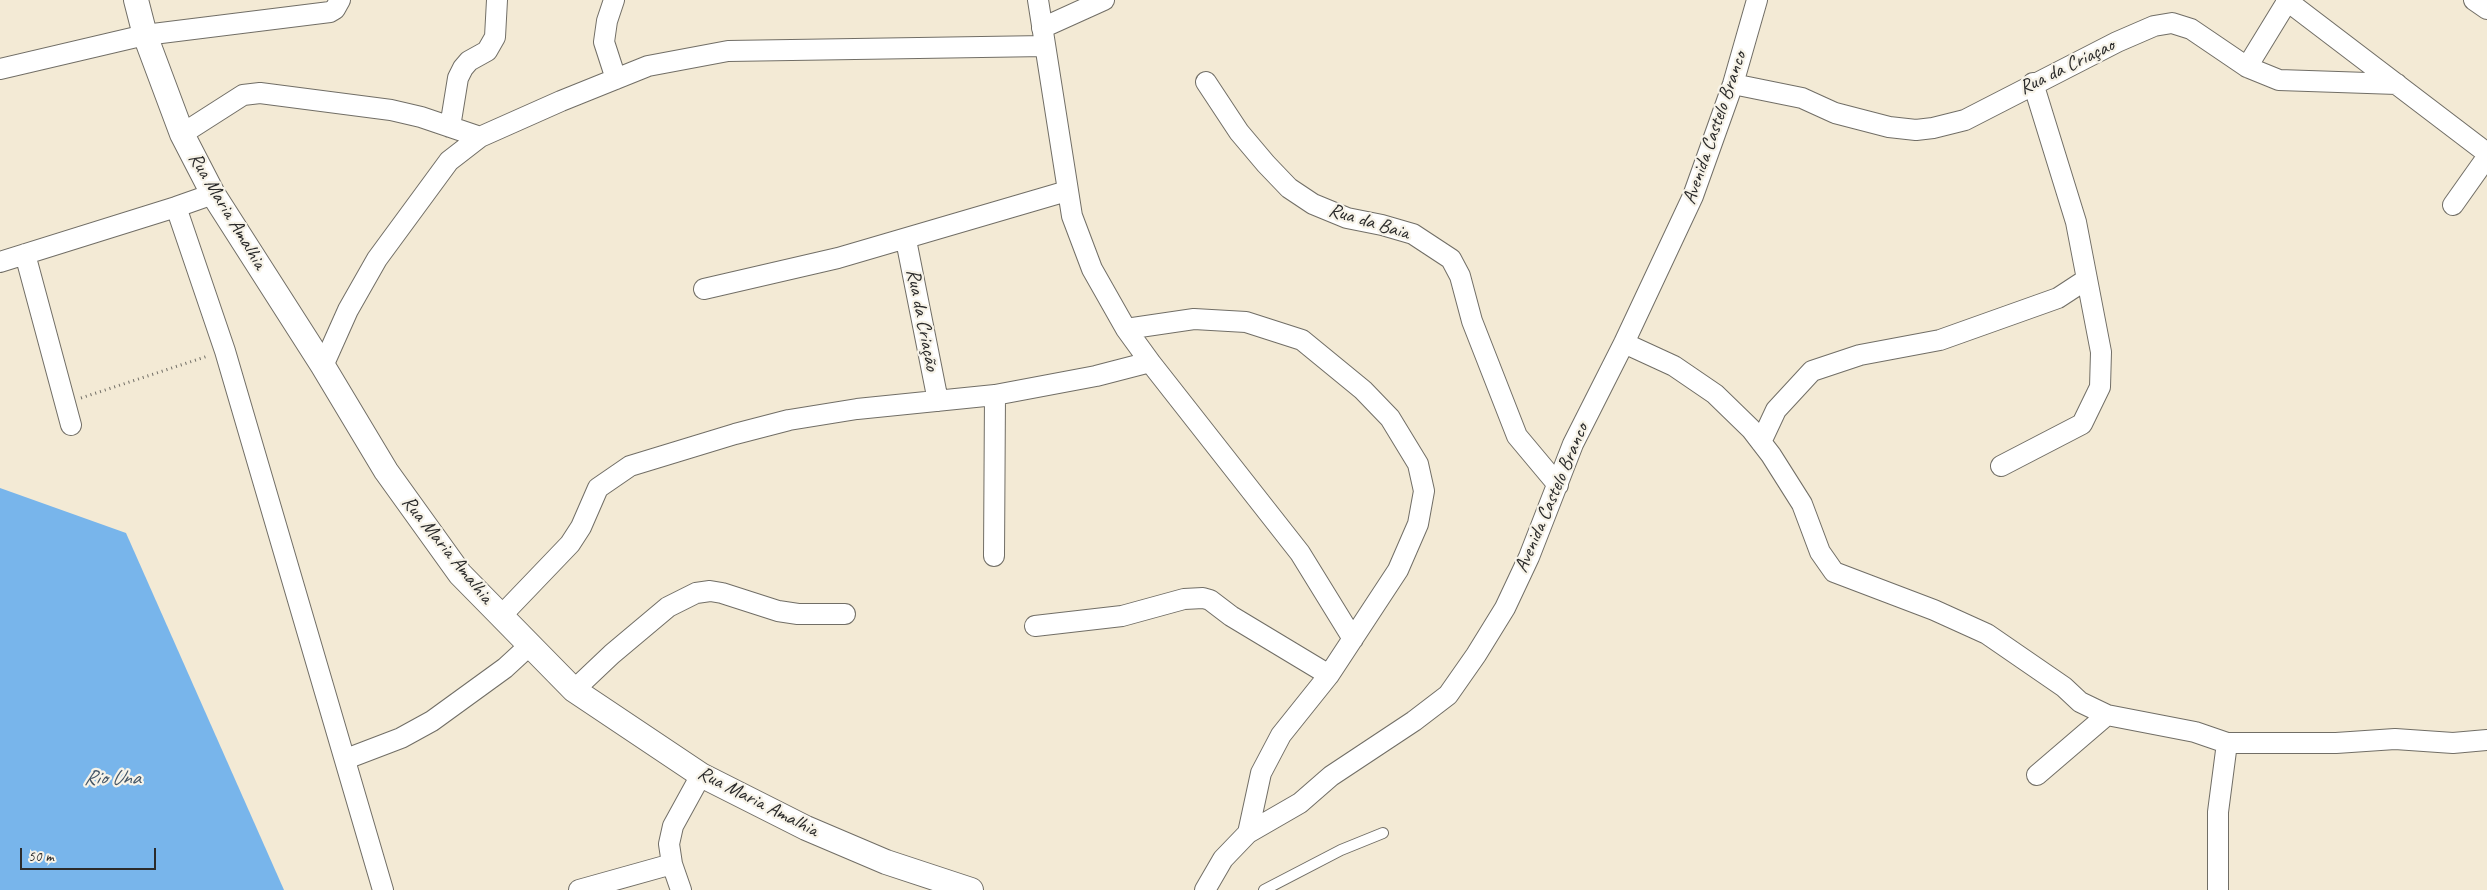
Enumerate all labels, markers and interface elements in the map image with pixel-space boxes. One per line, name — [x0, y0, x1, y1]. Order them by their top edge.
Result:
street label: Rua da Criaçao — [2015, 34, 2119, 100]
street label: Avenida Castelo Branco — [1678, 49, 1752, 207]
street label: Rua Maria Amalhia — [183, 148, 271, 274]
street label: Rua da Baia — [1326, 198, 1412, 246]
street label: Rua da Criação — [900, 267, 944, 373]
street label: Avenida Castelo Branco — [1510, 420, 1594, 576]
street label: Rua Maria Amalhia — [396, 491, 498, 609]
street label: Rua Maria Amalhia — [694, 761, 822, 843]
water label: Rio Una — [84, 765, 140, 791]
scale bar — [22, 838, 159, 870]
text: 50 m — [28, 847, 54, 866]

